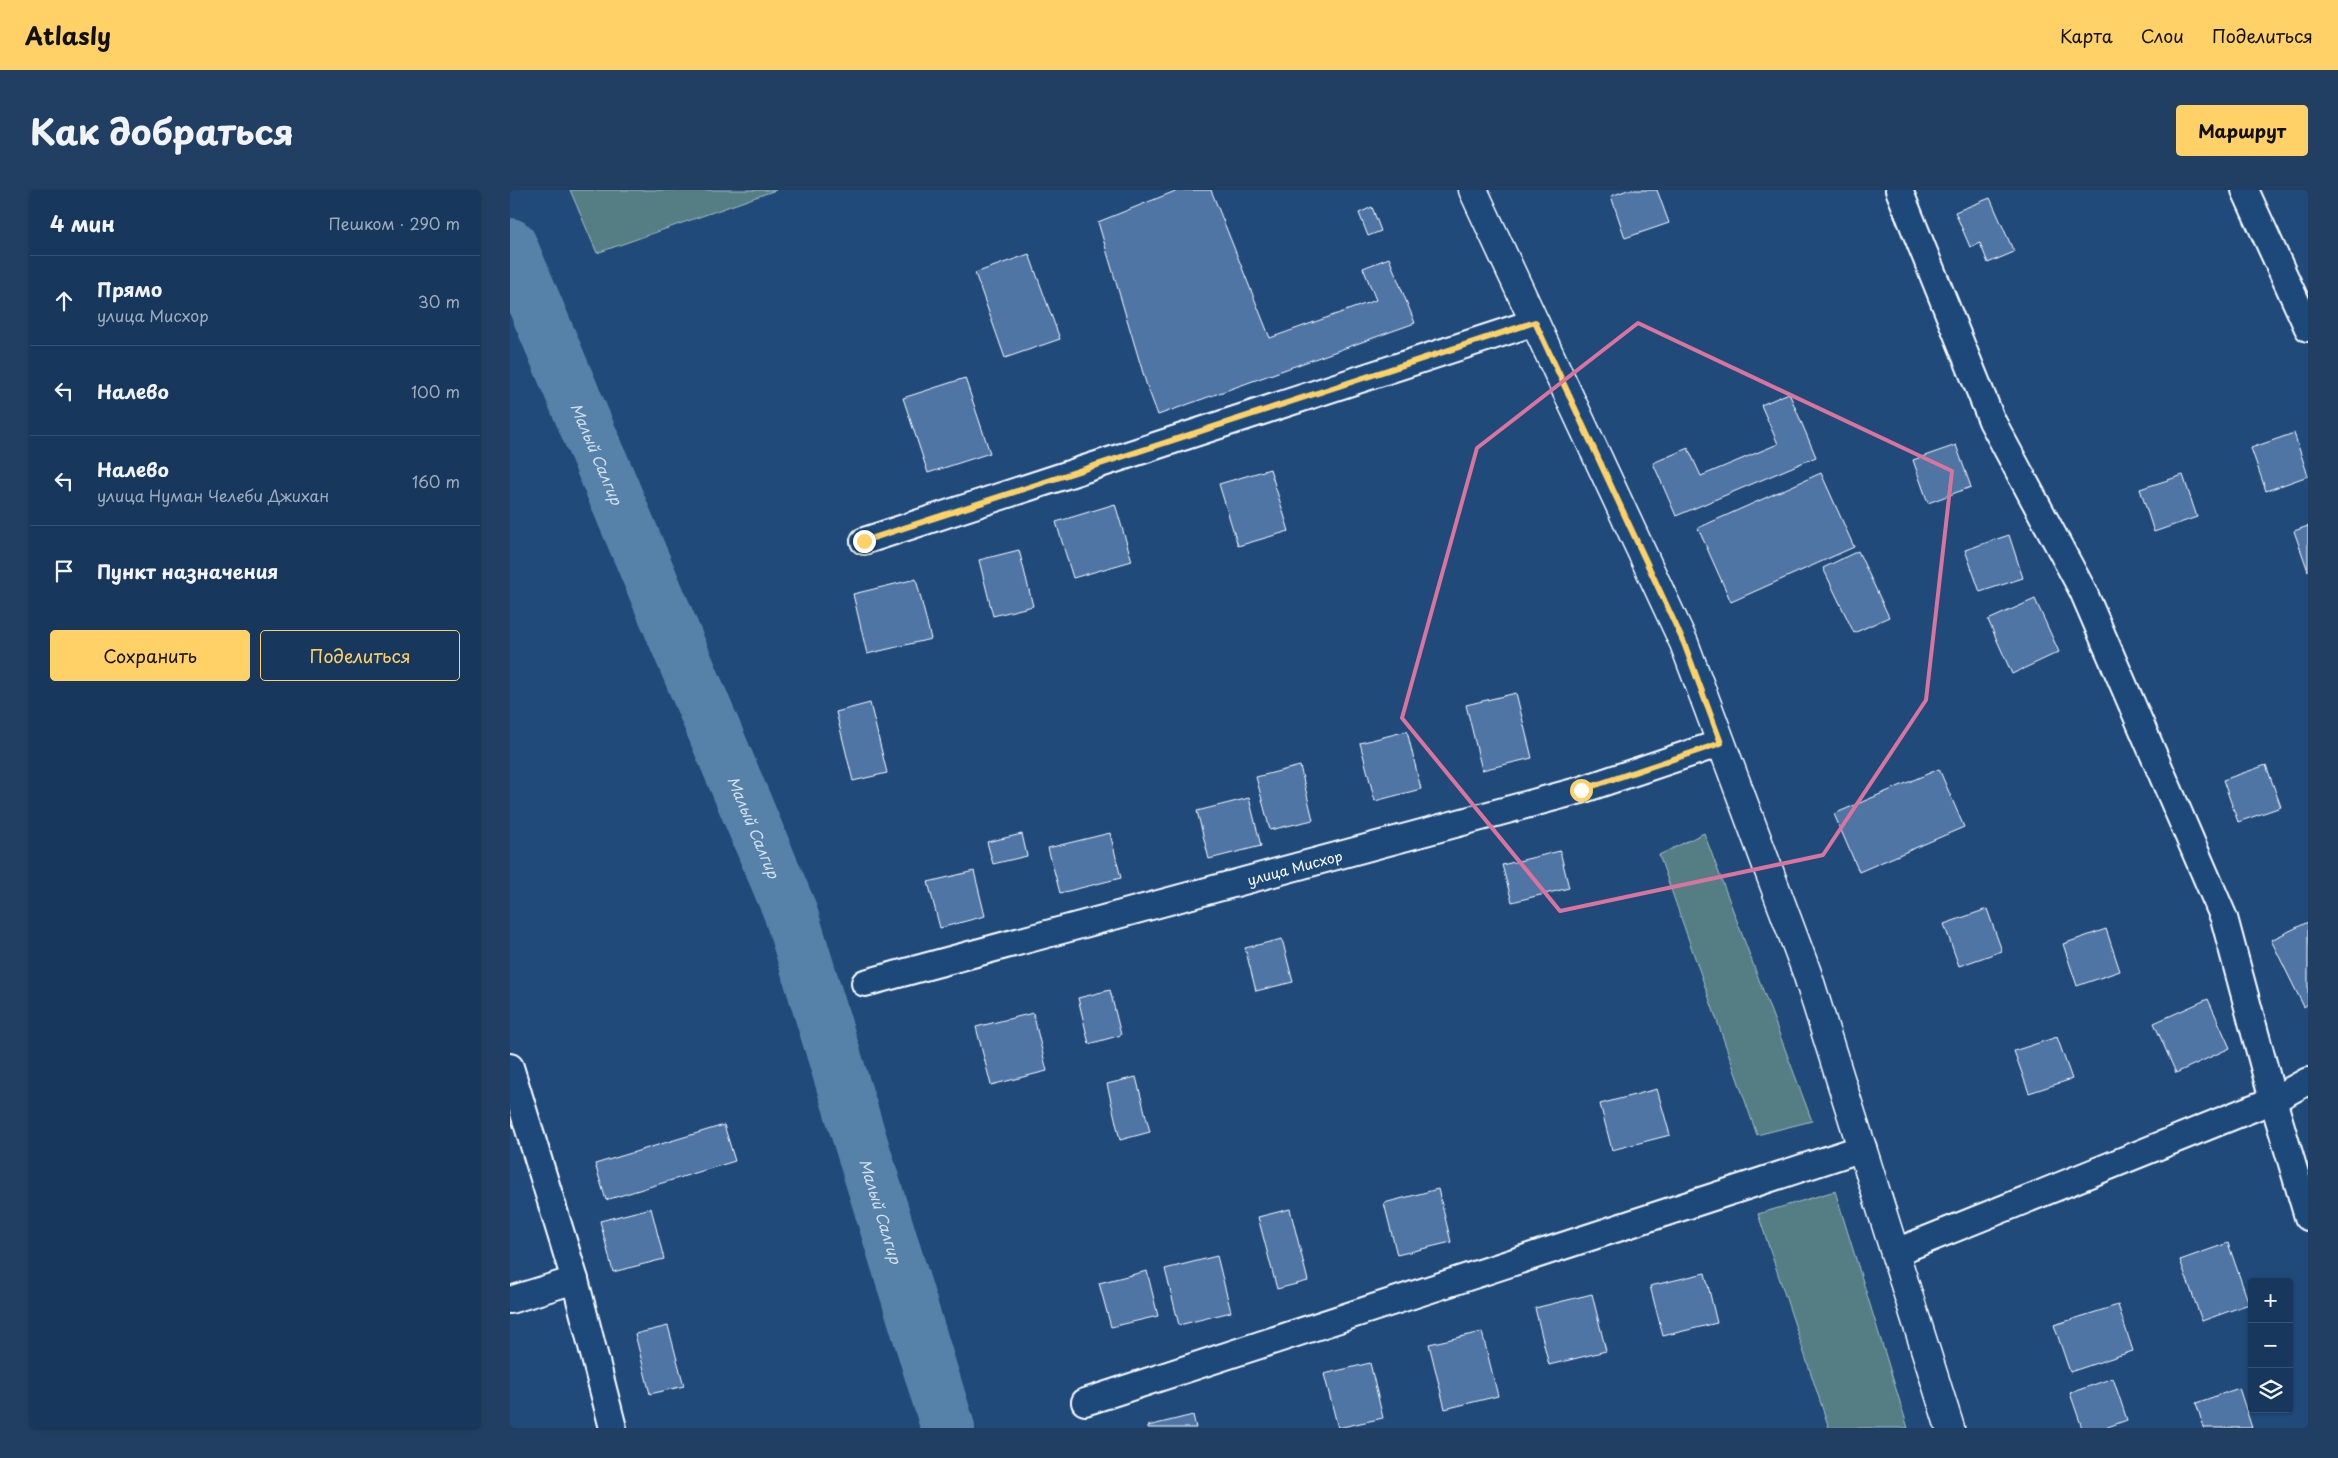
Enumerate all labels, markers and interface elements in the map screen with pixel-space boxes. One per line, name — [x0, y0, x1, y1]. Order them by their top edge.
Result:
text: Atlasly — [25, 17, 111, 53]
text: Карта — [2060, 22, 2113, 49]
text: Слои — [2141, 22, 2184, 49]
text: Поделиться — [2212, 22, 2313, 49]
text: Как добраться — [30, 104, 294, 157]
button: Маршрут — [2176, 105, 2308, 156]
text: 4 мин — [50, 207, 115, 239]
text: Пешком · 290 m — [329, 211, 460, 235]
text: Прямо — [97, 275, 162, 303]
icon: ahead — [50, 287, 78, 315]
text: 30 m — [418, 289, 460, 313]
text: улица Мисхор — [97, 303, 209, 327]
icon: left — [50, 377, 78, 405]
text: Налево — [97, 377, 169, 405]
text: 100 m — [411, 379, 460, 403]
water label: Малый Салгир — [566, 399, 630, 509]
text: Налево — [97, 455, 169, 483]
icon: left — [50, 467, 78, 495]
text: 160 m — [412, 469, 460, 493]
text: улица Нуман Челеби Джихан — [97, 483, 329, 507]
route end — [853, 530, 876, 553]
icon: arrive — [50, 557, 78, 585]
text: Пункт назначения — [97, 557, 278, 585]
button: Сохранить — [50, 630, 250, 681]
button: Поделиться — [260, 630, 460, 681]
water label: Малый Салгир — [723, 772, 787, 882]
route start — [1570, 779, 1593, 802]
street label: улица Мисхор — [1245, 844, 1345, 890]
water label: Малый Салгир — [855, 1156, 909, 1267]
map controls — [2248, 1278, 2293, 1413]
button: + — [2248, 1278, 2293, 1323]
button: − — [2248, 1323, 2293, 1368]
button: layers — [2248, 1368, 2293, 1413]

